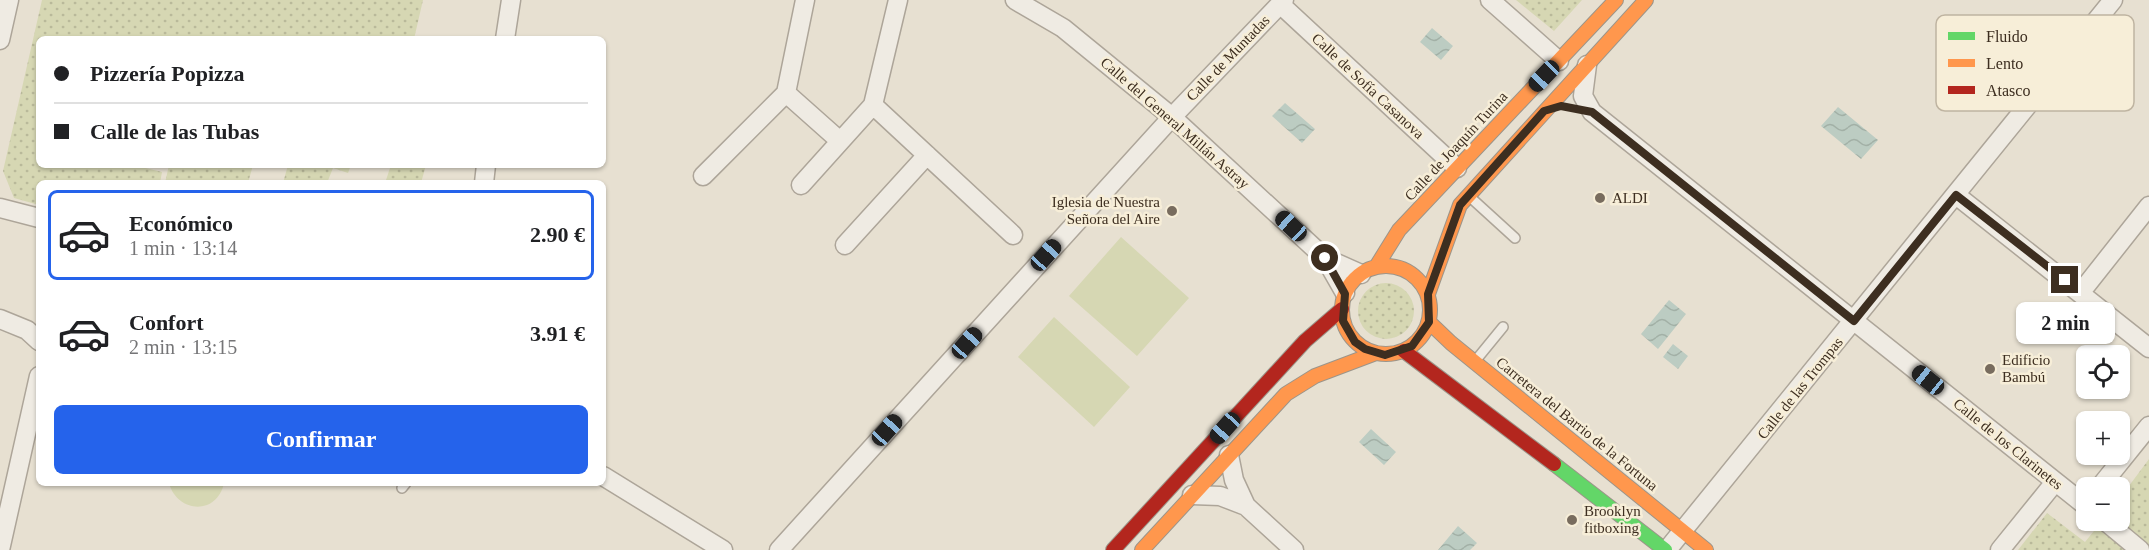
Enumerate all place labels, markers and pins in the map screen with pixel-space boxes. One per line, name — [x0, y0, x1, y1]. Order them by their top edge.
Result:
place label: ALDI — [1612, 190, 1648, 206]
marker: ALDI — [1593, 191, 1607, 205]
place label: Iglesia de Nuestra Señora del Aire — [1052, 194, 1160, 227]
marker: Iglesia de Nuestra Señora del Aire — [1165, 204, 1179, 218]
place label: Edificio Bambú — [2002, 352, 2050, 385]
marker: Edificio Bambú — [1983, 362, 1997, 376]
place label: Brooklyn fitboxing — [1584, 503, 1641, 536]
marker: Brooklyn fitboxing — [1565, 513, 1579, 527]

